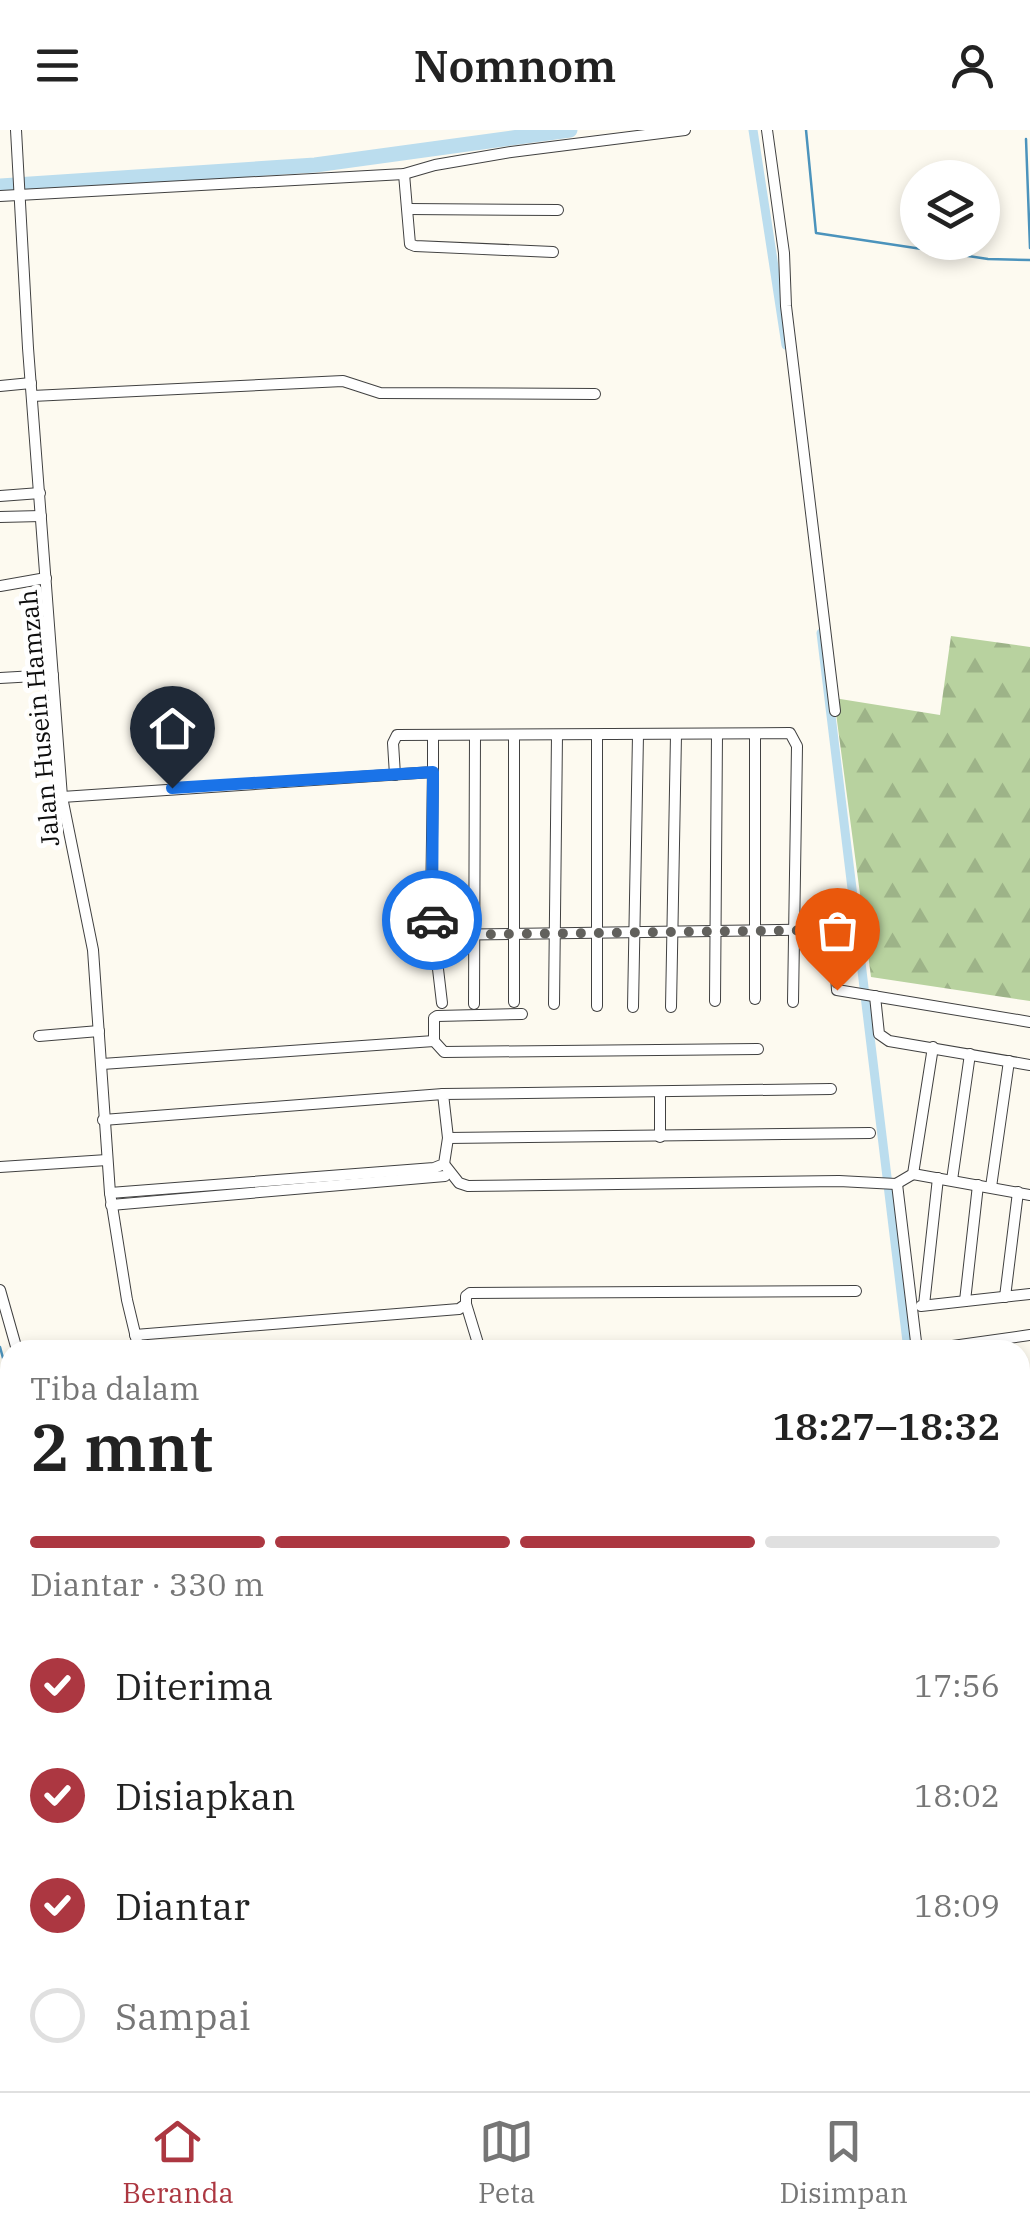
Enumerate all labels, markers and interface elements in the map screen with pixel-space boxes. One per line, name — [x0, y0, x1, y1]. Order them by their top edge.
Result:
text: Nomnom — [414, 36, 617, 94]
icon: menu — [30, 38, 85, 93]
icon: person — [945, 38, 1000, 93]
map controls — [900, 160, 1000, 260]
button: layers — [900, 160, 1000, 260]
street label: Jalan Husein Hamzah — [11, 588, 66, 848]
pin — [130, 686, 215, 789]
icon: home — [145, 701, 200, 756]
courier — [382, 870, 482, 970]
pin — [795, 888, 880, 991]
icon: car — [405, 893, 460, 948]
icon: bag — [810, 903, 865, 958]
text: Tiba dalam — [30, 1367, 200, 1409]
text: 18:27–18:32 — [773, 1401, 1000, 1450]
text: 2 mnt — [30, 1404, 213, 1489]
text: Diantar · 330 m — [30, 1563, 264, 1605]
icon: check — [30, 1658, 85, 1713]
text: Diterima — [115, 1661, 273, 1710]
text: 17:56 — [914, 1664, 1000, 1706]
icon: check — [30, 1768, 85, 1823]
text: Disiapkan — [115, 1771, 296, 1820]
text: 18:02 — [914, 1774, 1000, 1816]
icon: check — [30, 1878, 85, 1933]
text: Diantar — [115, 1881, 250, 1930]
text: 18:09 — [914, 1884, 1000, 1926]
text: Sampai — [115, 1991, 251, 2040]
tab: Beranda — [122, 2114, 234, 2211]
tab: Peta — [478, 2114, 535, 2211]
tab: Disimpan — [779, 2114, 908, 2211]

